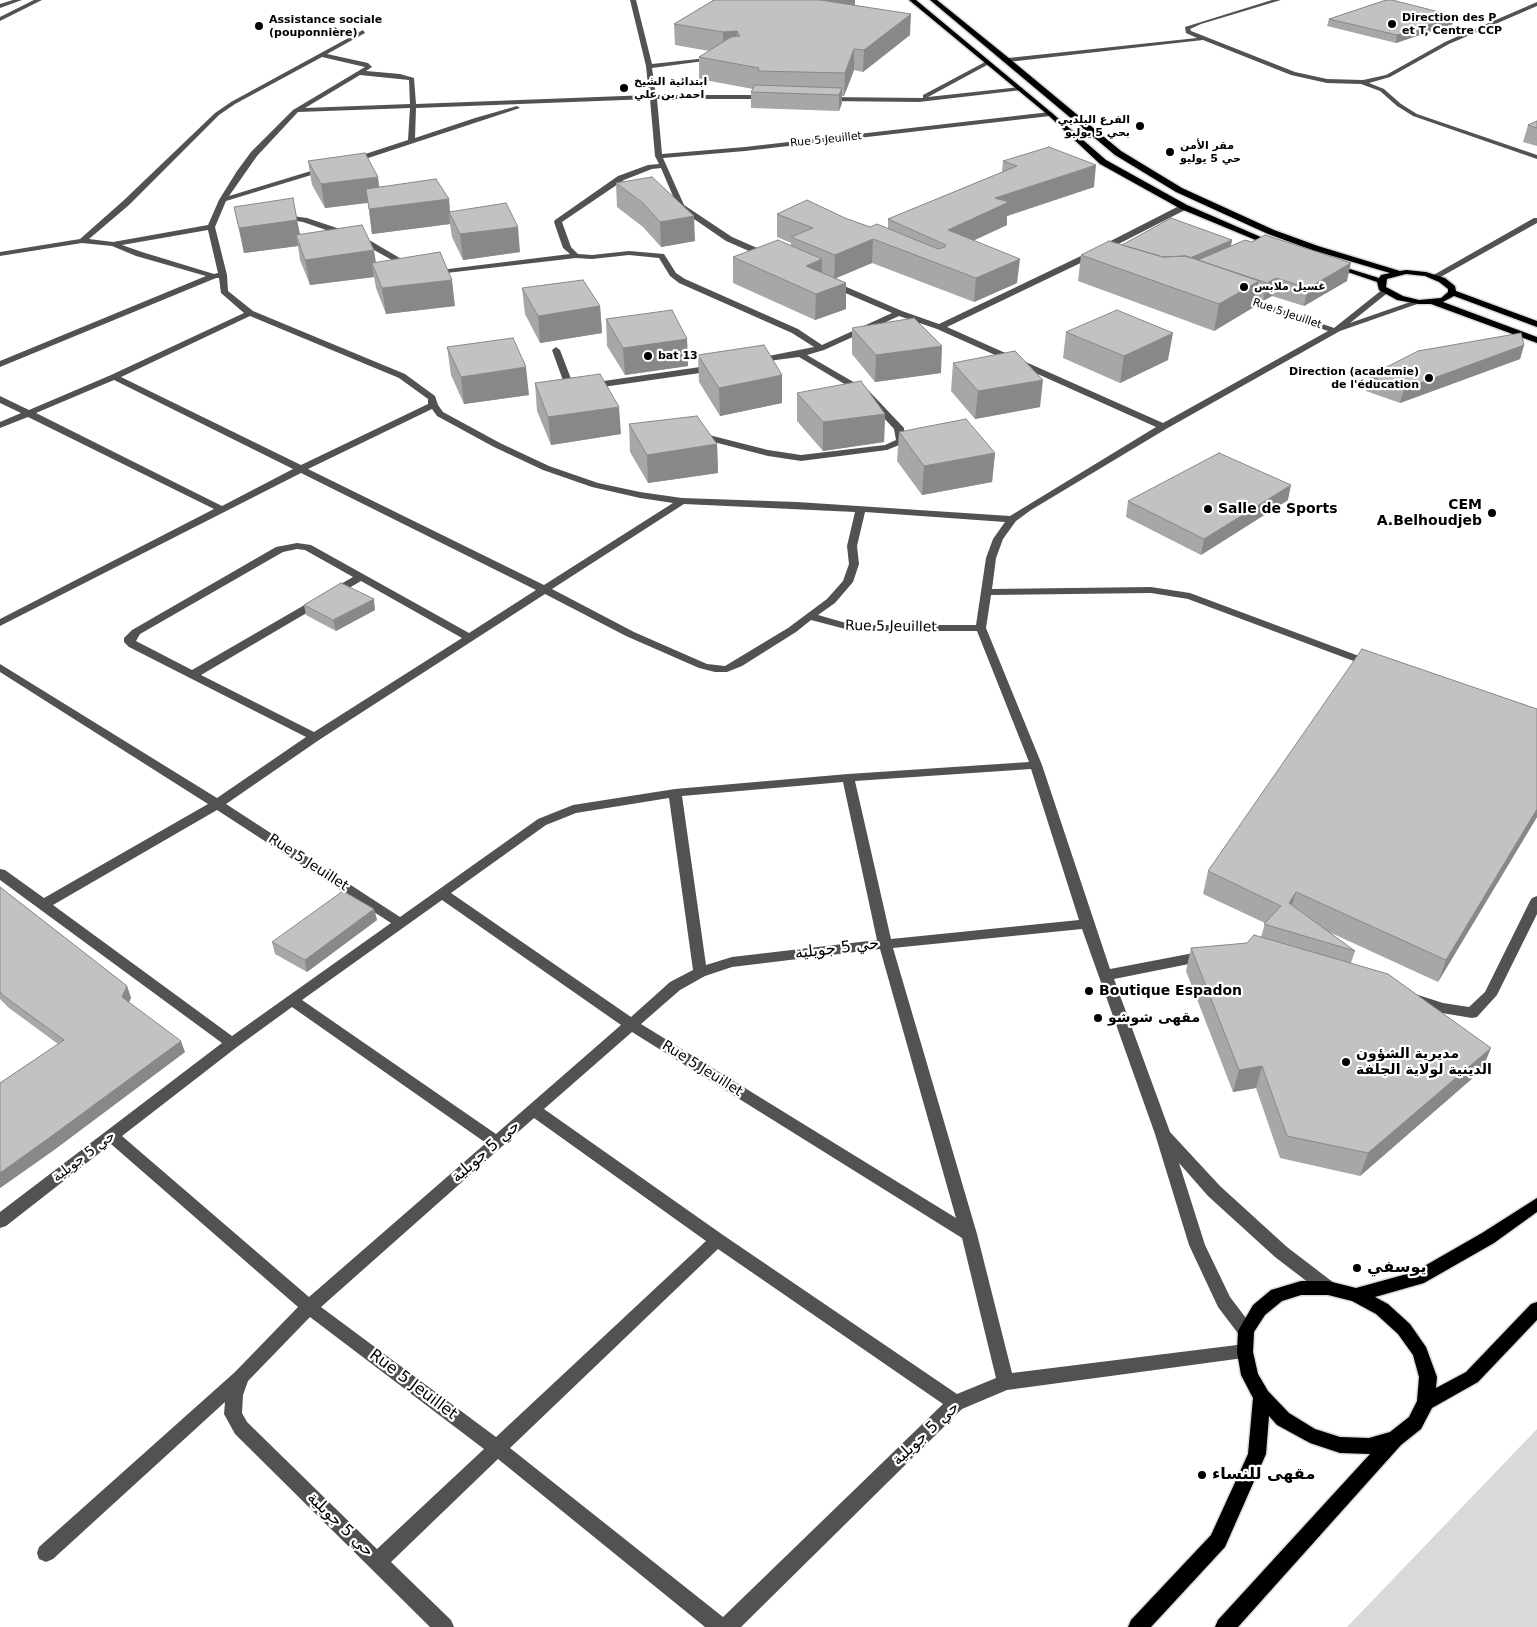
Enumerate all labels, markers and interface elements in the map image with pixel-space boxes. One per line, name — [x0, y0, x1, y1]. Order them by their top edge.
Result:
place label: Direction des P et T, Centre CCP — [1402, 11, 1502, 37]
place label: Assistance sociale (pouponnière) — [269, 13, 382, 39]
marker: Direction des P et T, Centre CCP — [1386, 18, 1398, 30]
marker: Assistance sociale (pouponnière) — [253, 20, 265, 32]
place label: ابتدائية الشيخ احمد بن علي — [634, 75, 707, 101]
marker: ابتدائية الشيخ احمد بن علي — [618, 82, 630, 94]
place label: الفرع البلديي بحي 5 يوليو — [1058, 113, 1130, 139]
marker: الفرع البلديي بحي 5 يوليو — [1134, 120, 1146, 132]
street label: Rue 5 Jeuillet — [789, 130, 863, 150]
place label: مقر الأمن حي 5 يوليو — [1180, 139, 1241, 165]
marker: مقر الأمن حي 5 يوليو — [1164, 146, 1176, 158]
place label: غسيل ملابس — [1254, 280, 1326, 294]
marker: غسيل ملابس — [1238, 281, 1250, 293]
street label: Rue 5 Jeuillet — [1251, 296, 1323, 332]
place label: bat 13 — [658, 349, 698, 363]
marker: bat 13 — [642, 350, 654, 362]
place label: Direction (academie) de l'éducation — [1289, 365, 1419, 391]
marker: Direction (academie) de l'éducation — [1423, 372, 1435, 384]
place label: CEM A.Belhoudjeb — [1377, 497, 1482, 530]
place label: Salle de Sports — [1218, 501, 1338, 517]
marker: Salle de Sports — [1202, 503, 1214, 515]
marker: CEM A.Belhoudjeb — [1486, 507, 1498, 519]
street label: Rue 5 Jeuillet — [845, 618, 937, 636]
street label: Rue 5 Jeuillet — [265, 831, 351, 895]
street label: حي 5 جويلية — [794, 934, 880, 964]
place label: Boutique Espadon — [1099, 983, 1242, 999]
marker: Boutique Espadon — [1083, 985, 1095, 997]
place label: مقهى شوشو — [1108, 1010, 1200, 1026]
marker: مقهى شوشو — [1092, 1012, 1104, 1024]
street label: Rue 5 Jeuillet — [659, 1038, 745, 1100]
place label: مديرية الشؤون الدينية لولاية الجلفة — [1356, 1046, 1492, 1078]
marker: مديرية الشؤون الدينية لولاية الجلفة — [1340, 1056, 1352, 1068]
street label: حي 5 جويلية — [448, 1117, 524, 1187]
street label: حي 5 جويلية — [49, 1128, 119, 1186]
place label: يوسفي — [1367, 1258, 1426, 1278]
marker: يوسفي — [1351, 1262, 1363, 1274]
street label: Rue 5 Jeuillet — [365, 1346, 461, 1424]
street label: حي 5 جويلية — [888, 1398, 964, 1470]
place label: مقهى للنساء — [1212, 1465, 1315, 1485]
marker: مقهى للنساء — [1196, 1469, 1208, 1481]
street label: حي 5 جويلية — [303, 1489, 377, 1561]

